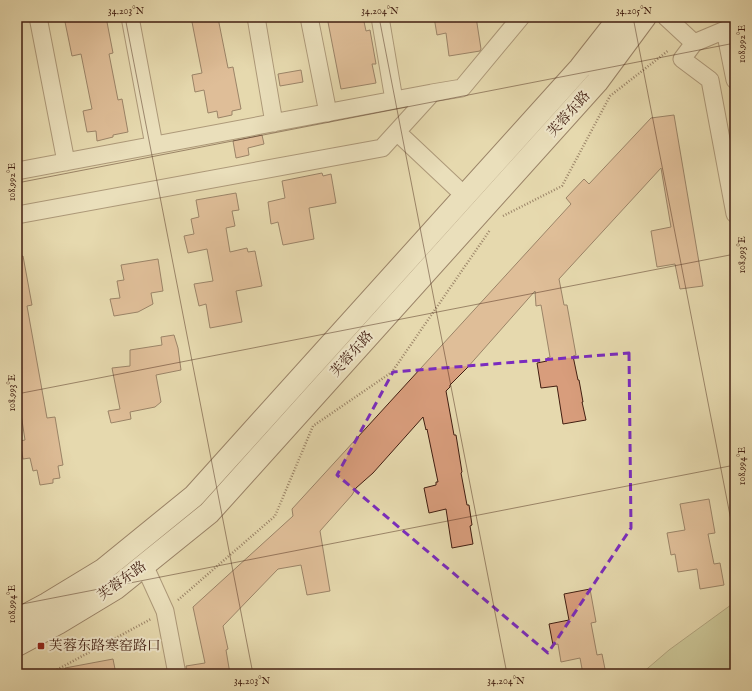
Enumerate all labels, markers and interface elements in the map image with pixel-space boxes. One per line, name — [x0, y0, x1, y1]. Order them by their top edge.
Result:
text: 34.203°N — [108, 5, 144, 18]
text: 34.204°N — [361, 5, 399, 18]
text: 34.205°N — [616, 5, 652, 18]
text: 108.992°E — [736, 25, 749, 63]
street label: 芙蓉东路 — [544, 87, 594, 141]
text: 108.992°E — [6, 163, 19, 201]
text: 108.993°E — [736, 236, 749, 274]
street label: 芙蓉东路 — [327, 327, 377, 381]
text: 108.993°E — [6, 374, 19, 412]
text: 108.994°E — [736, 447, 749, 485]
street label: 芙蓉东路 — [94, 557, 150, 605]
text: 108.994°E — [6, 585, 19, 623]
place label: 芙蓉东路寒窑路口 — [49, 637, 161, 655]
marker: 芙蓉东路寒窑路口 — [36, 641, 46, 651]
text: 34.203°N — [234, 675, 270, 688]
text: 34.204°N — [487, 675, 525, 688]

